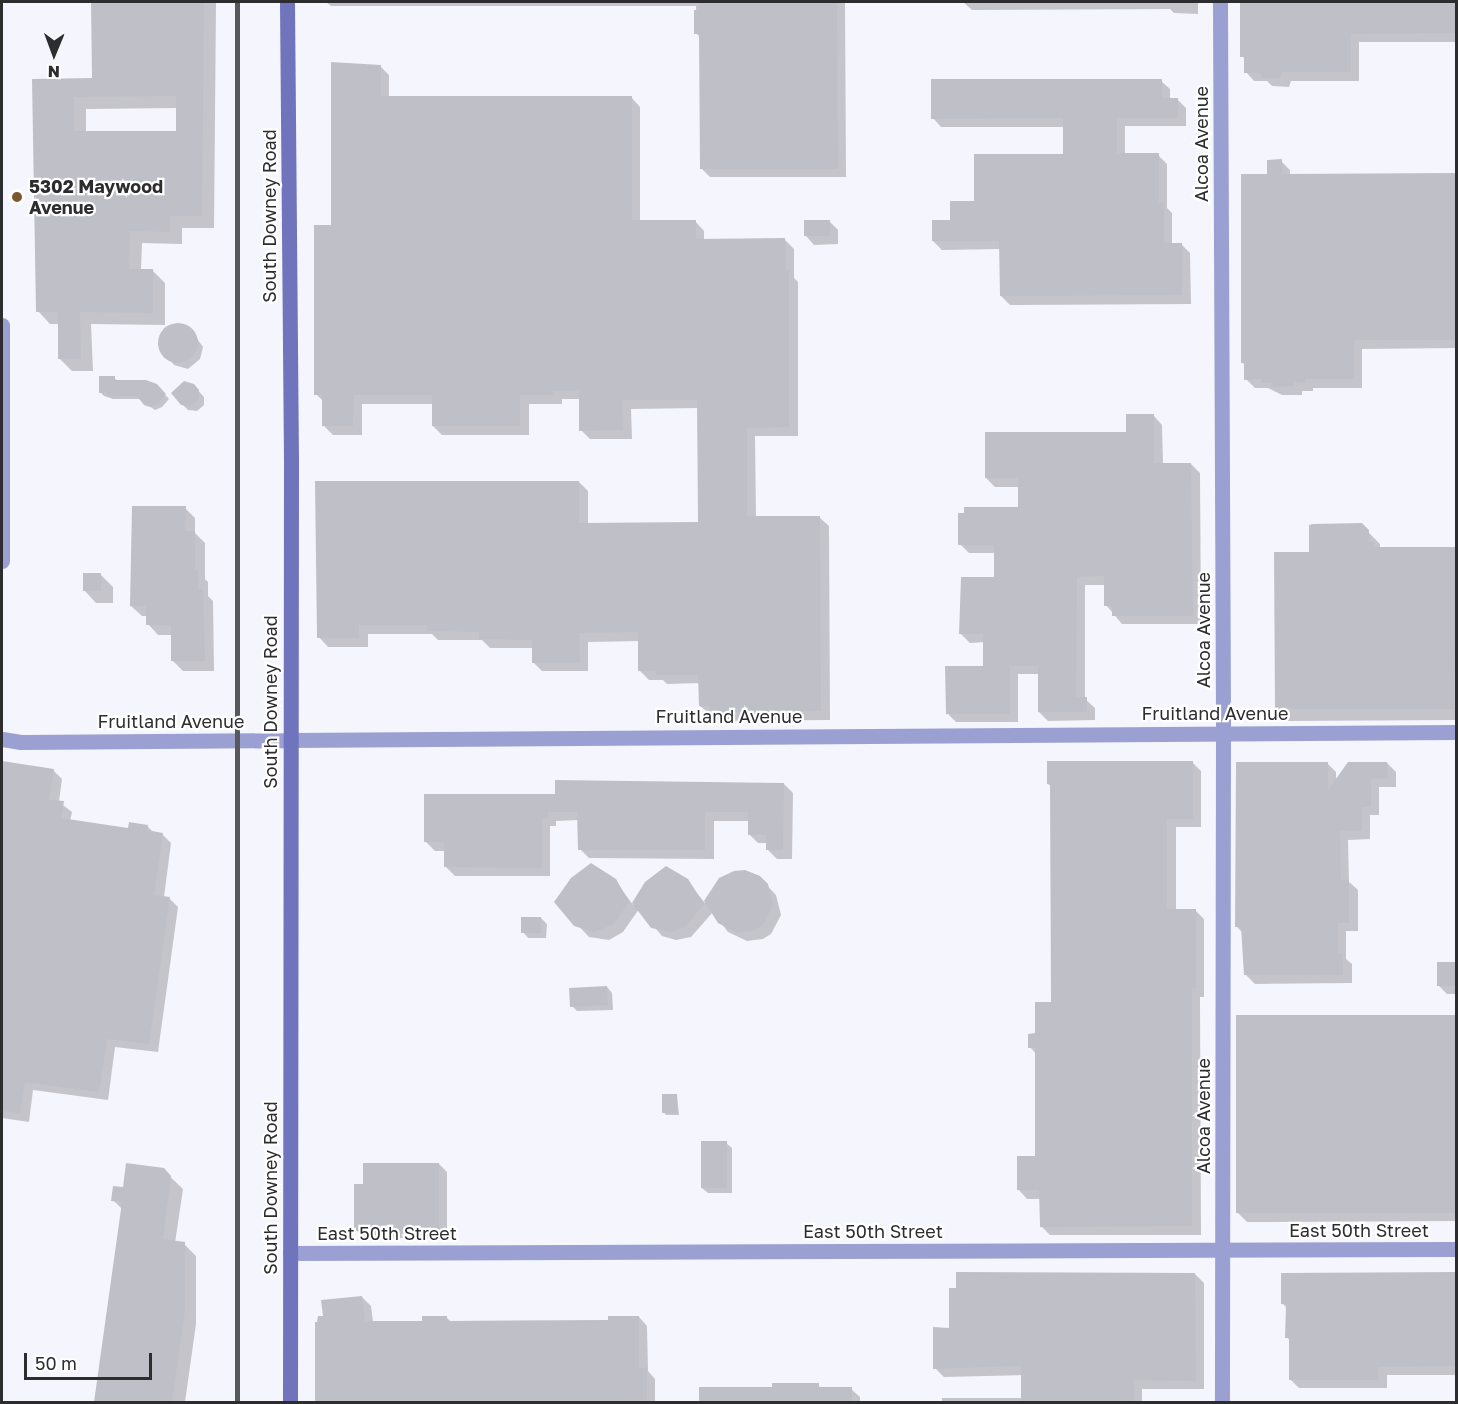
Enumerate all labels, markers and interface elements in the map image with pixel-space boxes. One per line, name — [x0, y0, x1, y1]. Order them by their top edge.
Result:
north arrow — [24, 24, 84, 84]
text: N — [47, 62, 60, 82]
street label: Alcoa Avenue — [1190, 86, 1212, 202]
street label: South Downey Road — [258, 129, 280, 303]
place label: 5302 Maywood Avenue — [29, 176, 163, 219]
marker: 5302 Maywood Avenue — [10, 190, 24, 204]
street label: Alcoa Avenue — [1192, 572, 1214, 688]
street label: South Downey Road — [259, 615, 281, 789]
street label: Fruitland Avenue — [1142, 702, 1288, 724]
street label: Fruitland Avenue — [656, 705, 802, 727]
street label: Fruitland Avenue — [98, 710, 244, 732]
street label: Alcoa Avenue — [1192, 1058, 1214, 1174]
street label: South Downey Road — [259, 1101, 281, 1275]
street label: East 50th Street — [1289, 1219, 1429, 1241]
street label: East 50th Street — [803, 1220, 943, 1242]
street label: East 50th Street — [317, 1222, 457, 1244]
scale bar — [27, 1341, 154, 1379]
text: 50 m — [35, 1352, 77, 1374]

